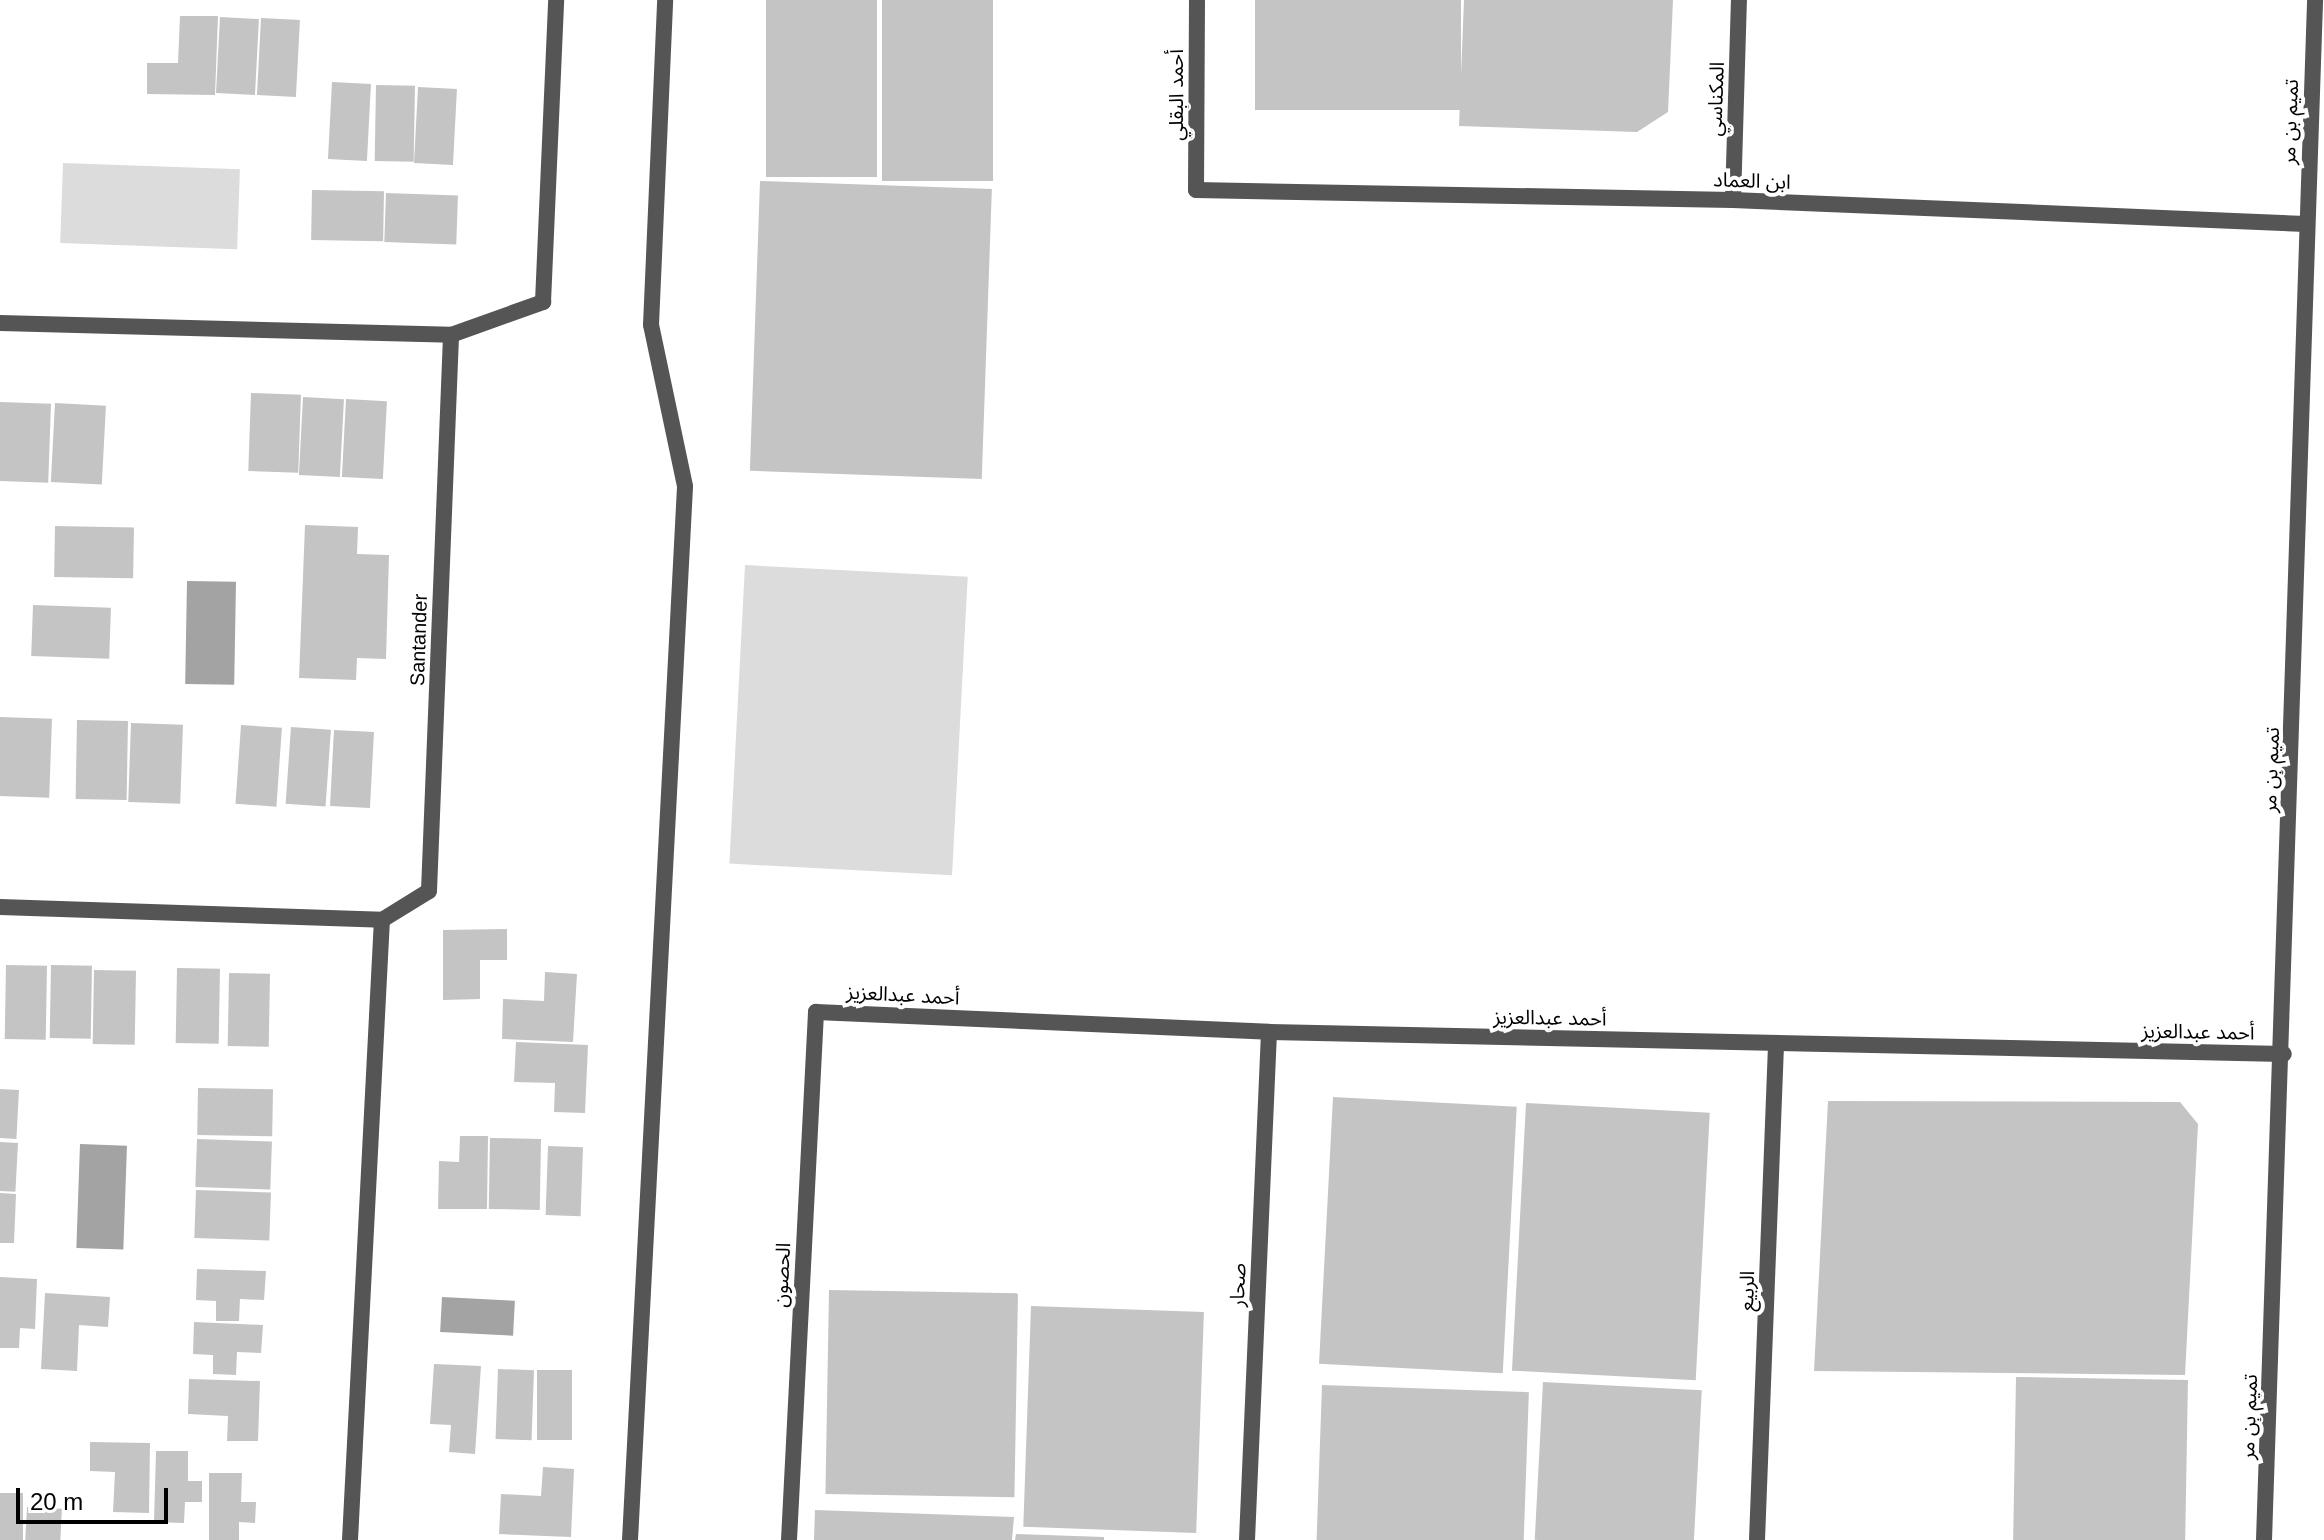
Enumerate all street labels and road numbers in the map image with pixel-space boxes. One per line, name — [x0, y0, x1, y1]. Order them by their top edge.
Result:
street label: أحمد البقلي — [1164, 49, 1188, 141]
street label: المكناسي — [1703, 61, 1729, 137]
street label: تميم بن مر — [2277, 79, 2303, 165]
street label: ابن العماد — [1713, 168, 1791, 194]
street label: Santander — [405, 593, 433, 687]
street label: تميم بن مر — [2258, 727, 2284, 813]
street label: أحمد عبدالعزيز — [846, 980, 960, 1010]
street label: أحمد عبدالعزيز — [1493, 1005, 1607, 1031]
street label: أحمد عبدالعزيز — [2141, 1019, 2255, 1045]
street label: الحصون — [768, 1242, 796, 1308]
street label: صحار — [1225, 1263, 1251, 1307]
street label: الربيع — [1734, 1270, 1760, 1312]
street label: تميم بن مر — [2236, 1374, 2262, 1460]

